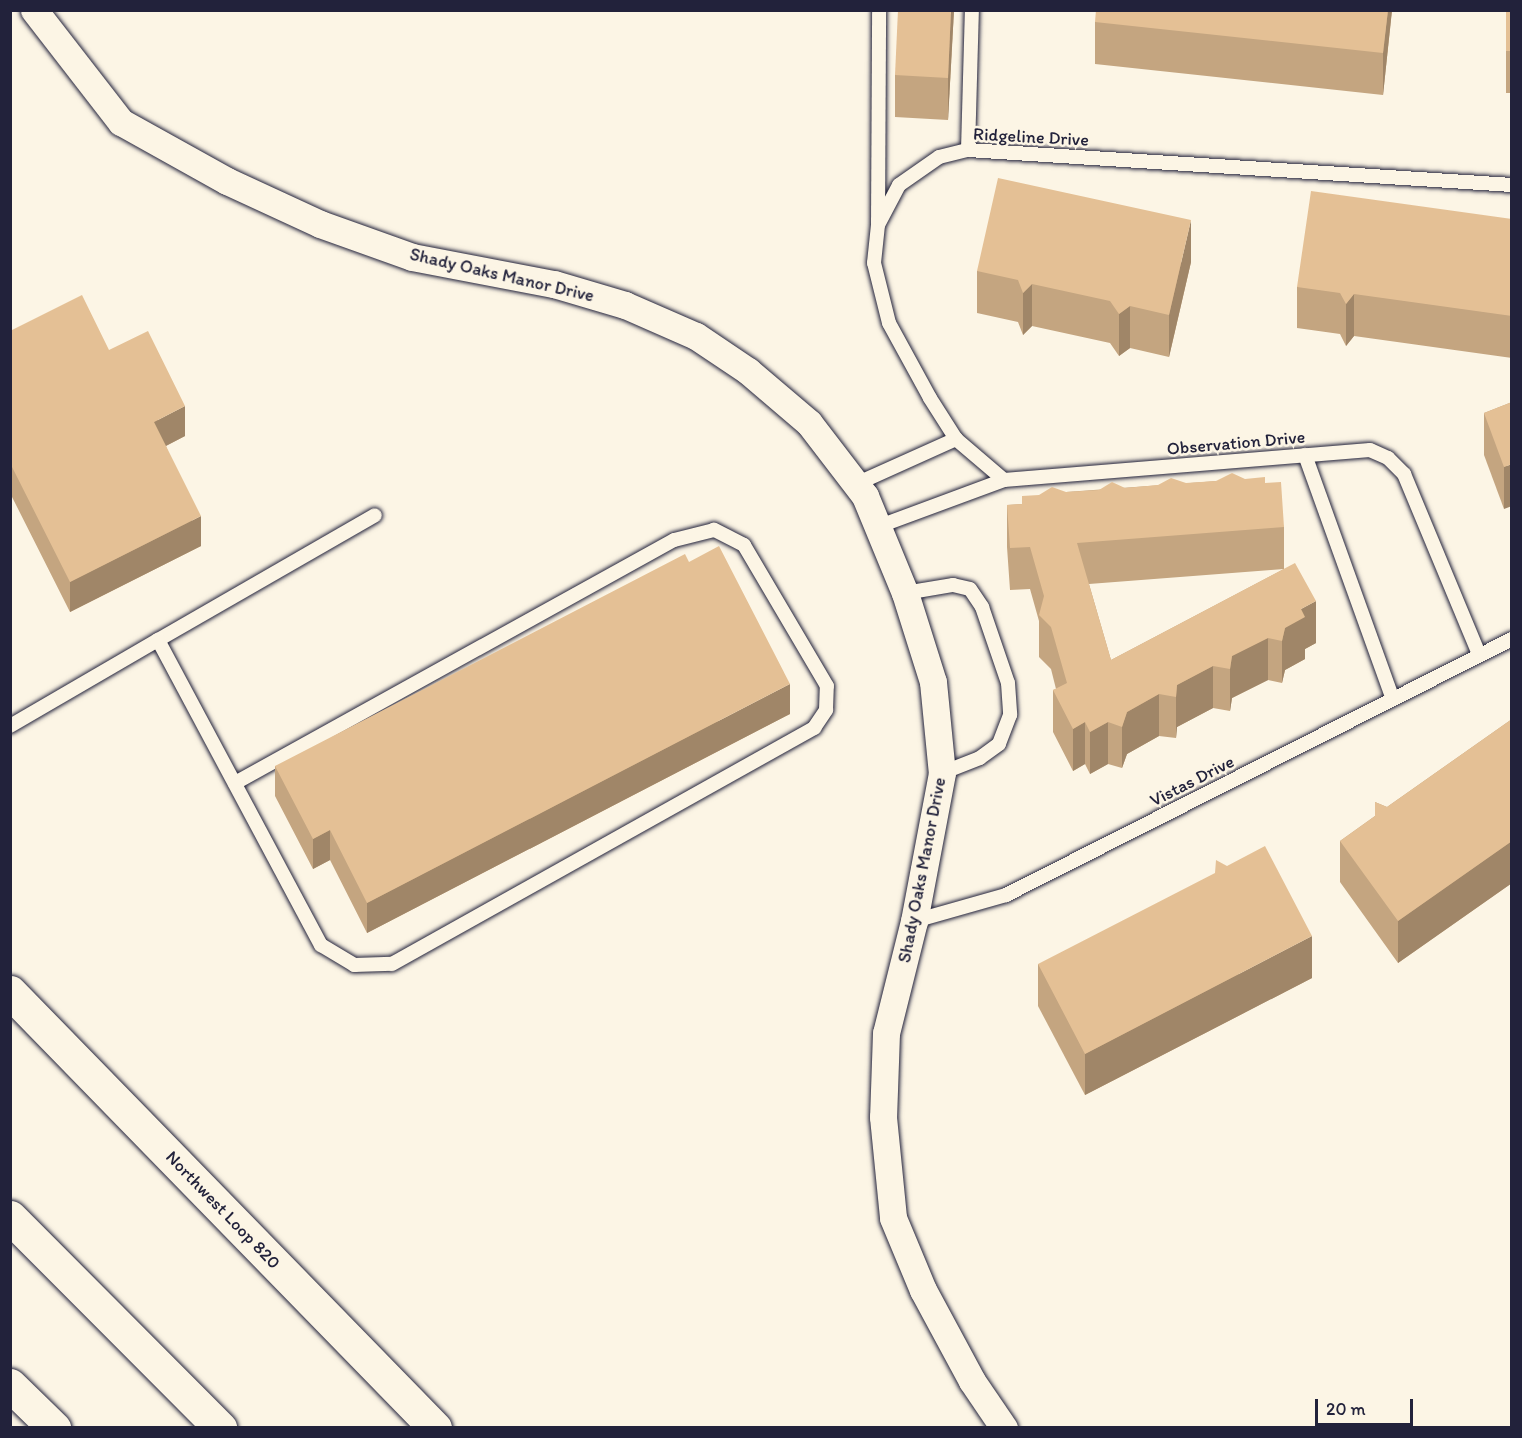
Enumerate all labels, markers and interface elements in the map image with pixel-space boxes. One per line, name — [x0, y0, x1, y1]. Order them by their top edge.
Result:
street label: Ridgeline Drive — [972, 123, 1090, 151]
street label: Shady Oaks Manor Drive — [407, 243, 597, 307]
street label: Observation Drive — [1166, 426, 1306, 460]
street label: Vistas Drive — [1146, 751, 1238, 811]
street label: Shady Oaks Manor Drive — [893, 775, 951, 965]
street label: Northwest Loop 820 — [161, 1146, 285, 1274]
scale bar — [1318, 1387, 1416, 1425]
text: 20 m — [1326, 1398, 1366, 1420]

